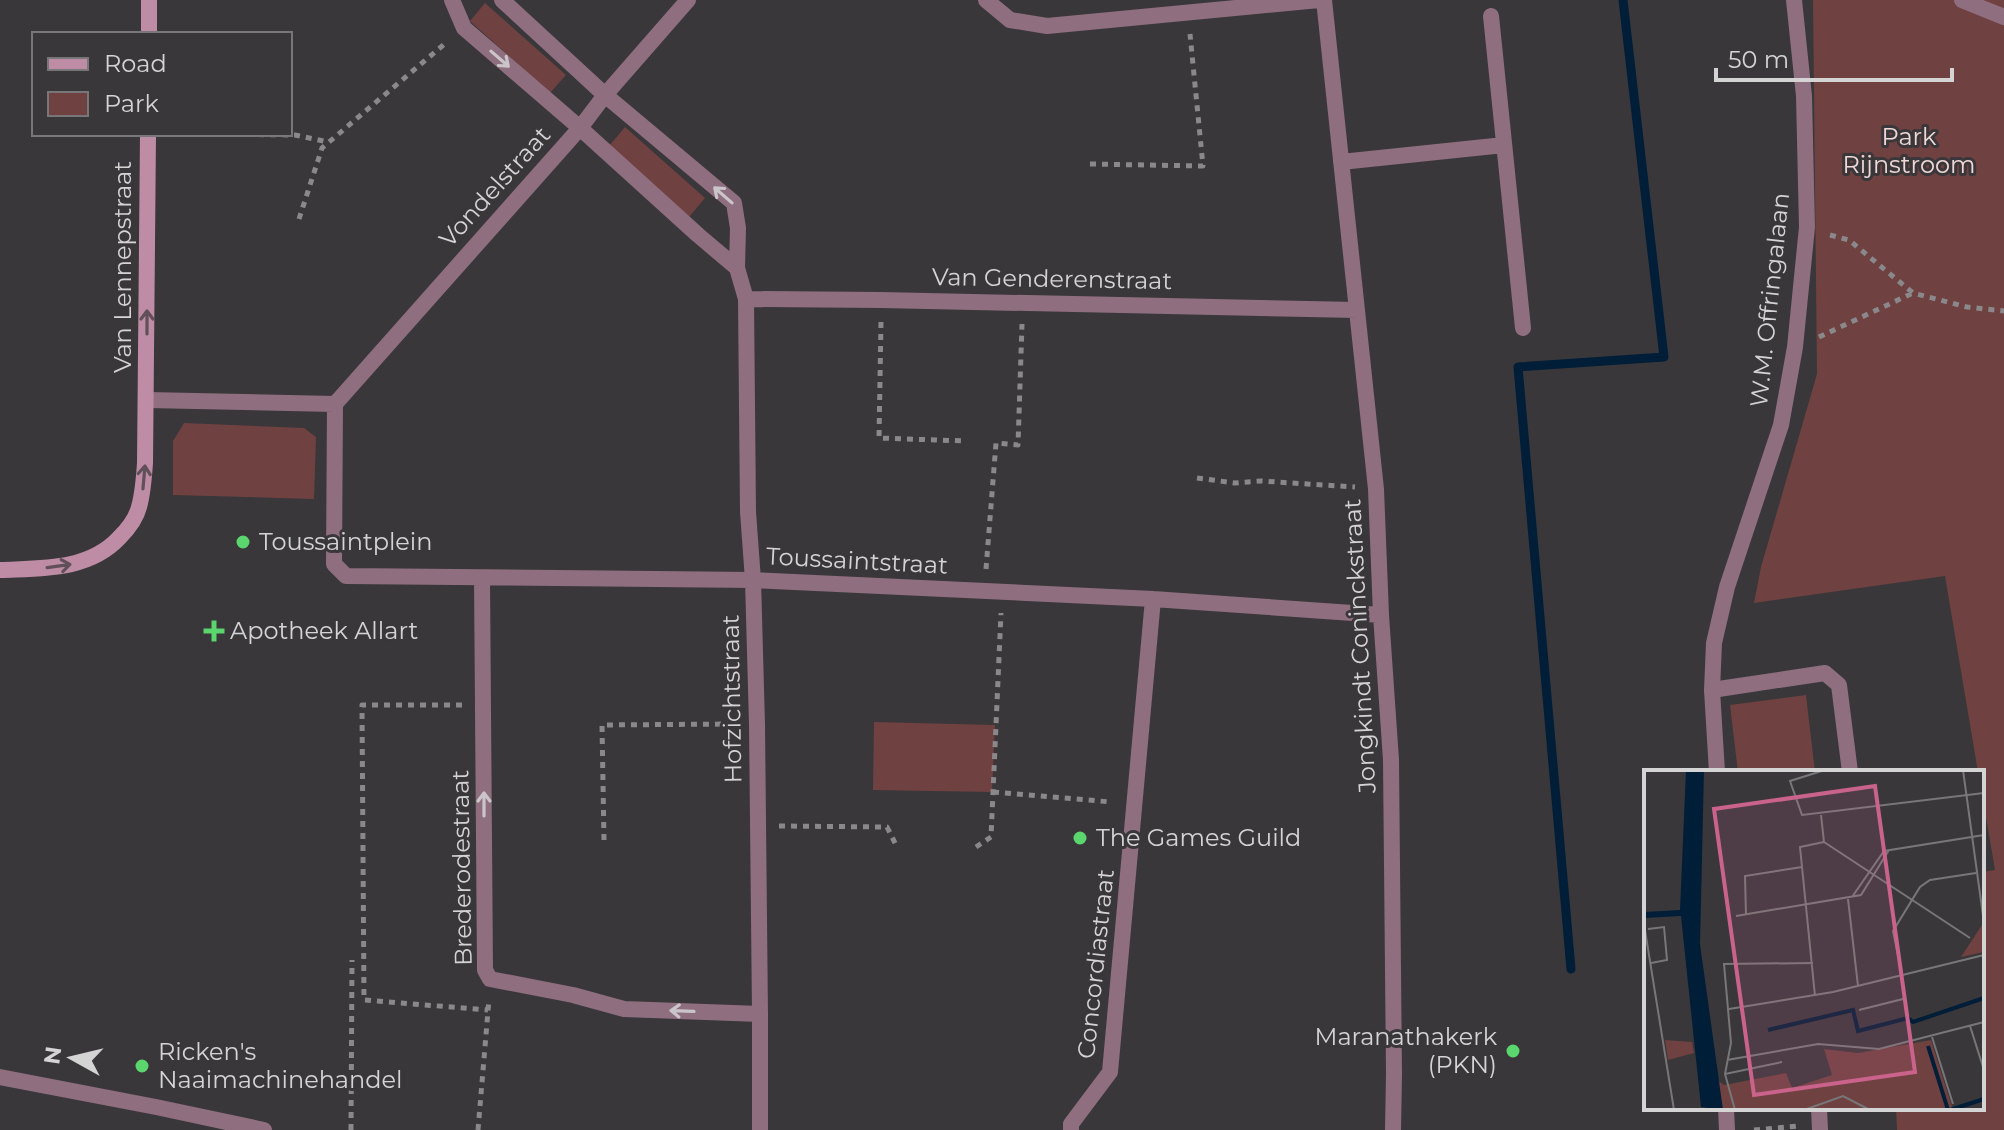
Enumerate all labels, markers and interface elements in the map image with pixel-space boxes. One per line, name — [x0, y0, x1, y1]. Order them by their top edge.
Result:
legend — [32, 32, 292, 136]
scale bar — [1716, 32, 1952, 82]
text: 50 m — [1728, 45, 1789, 74]
text: Road — [104, 49, 167, 78]
one-way arrow — [489, 50, 510, 68]
text: Park — [104, 89, 159, 118]
street label: Vondelstraat — [433, 120, 556, 253]
park label: Park Rijnstroom — [1843, 122, 1975, 179]
street label: Van Lennepstraat — [108, 161, 137, 373]
one-way arrow — [714, 186, 734, 204]
street label: W.M. Offringalaan — [1744, 191, 1795, 409]
street label: Van Genderenstraat — [932, 262, 1173, 295]
one-way arrow — [139, 309, 155, 336]
one-way arrow — [137, 464, 152, 491]
street label: Jongkindt Coninckstraat — [1337, 498, 1382, 795]
place label: Toussaintplein — [259, 527, 433, 556]
marker: Toussaintplein — [234, 533, 252, 551]
street label: Toussaintstraat — [765, 541, 949, 580]
one-way arrow — [45, 558, 71, 573]
street label: Hofzichtstraat — [716, 614, 747, 784]
place label: Apotheek Allart — [230, 616, 418, 645]
marker: Apotheek Allart — [205, 622, 223, 640]
street label: Brederodestraat — [445, 770, 478, 966]
inset map — [1644, 770, 1984, 1110]
one-way arrow — [476, 791, 492, 818]
place label: The Games Guild — [1096, 823, 1301, 852]
marker: The Games Guild — [1071, 829, 1089, 847]
street label: Concordiastraat — [1071, 867, 1120, 1060]
one-way arrow — [669, 1004, 696, 1019]
north arrow — [32, 1018, 112, 1098]
place label: Maranathakerk (PKN) — [1314, 1022, 1498, 1079]
place label: Ricken's Naaimachinehandel — [158, 1037, 402, 1094]
marker: Maranathakerk (PKN) — [1504, 1042, 1522, 1060]
text: N — [38, 1045, 67, 1066]
marker: Ricken's Naaimachinehandel — [133, 1057, 151, 1075]

